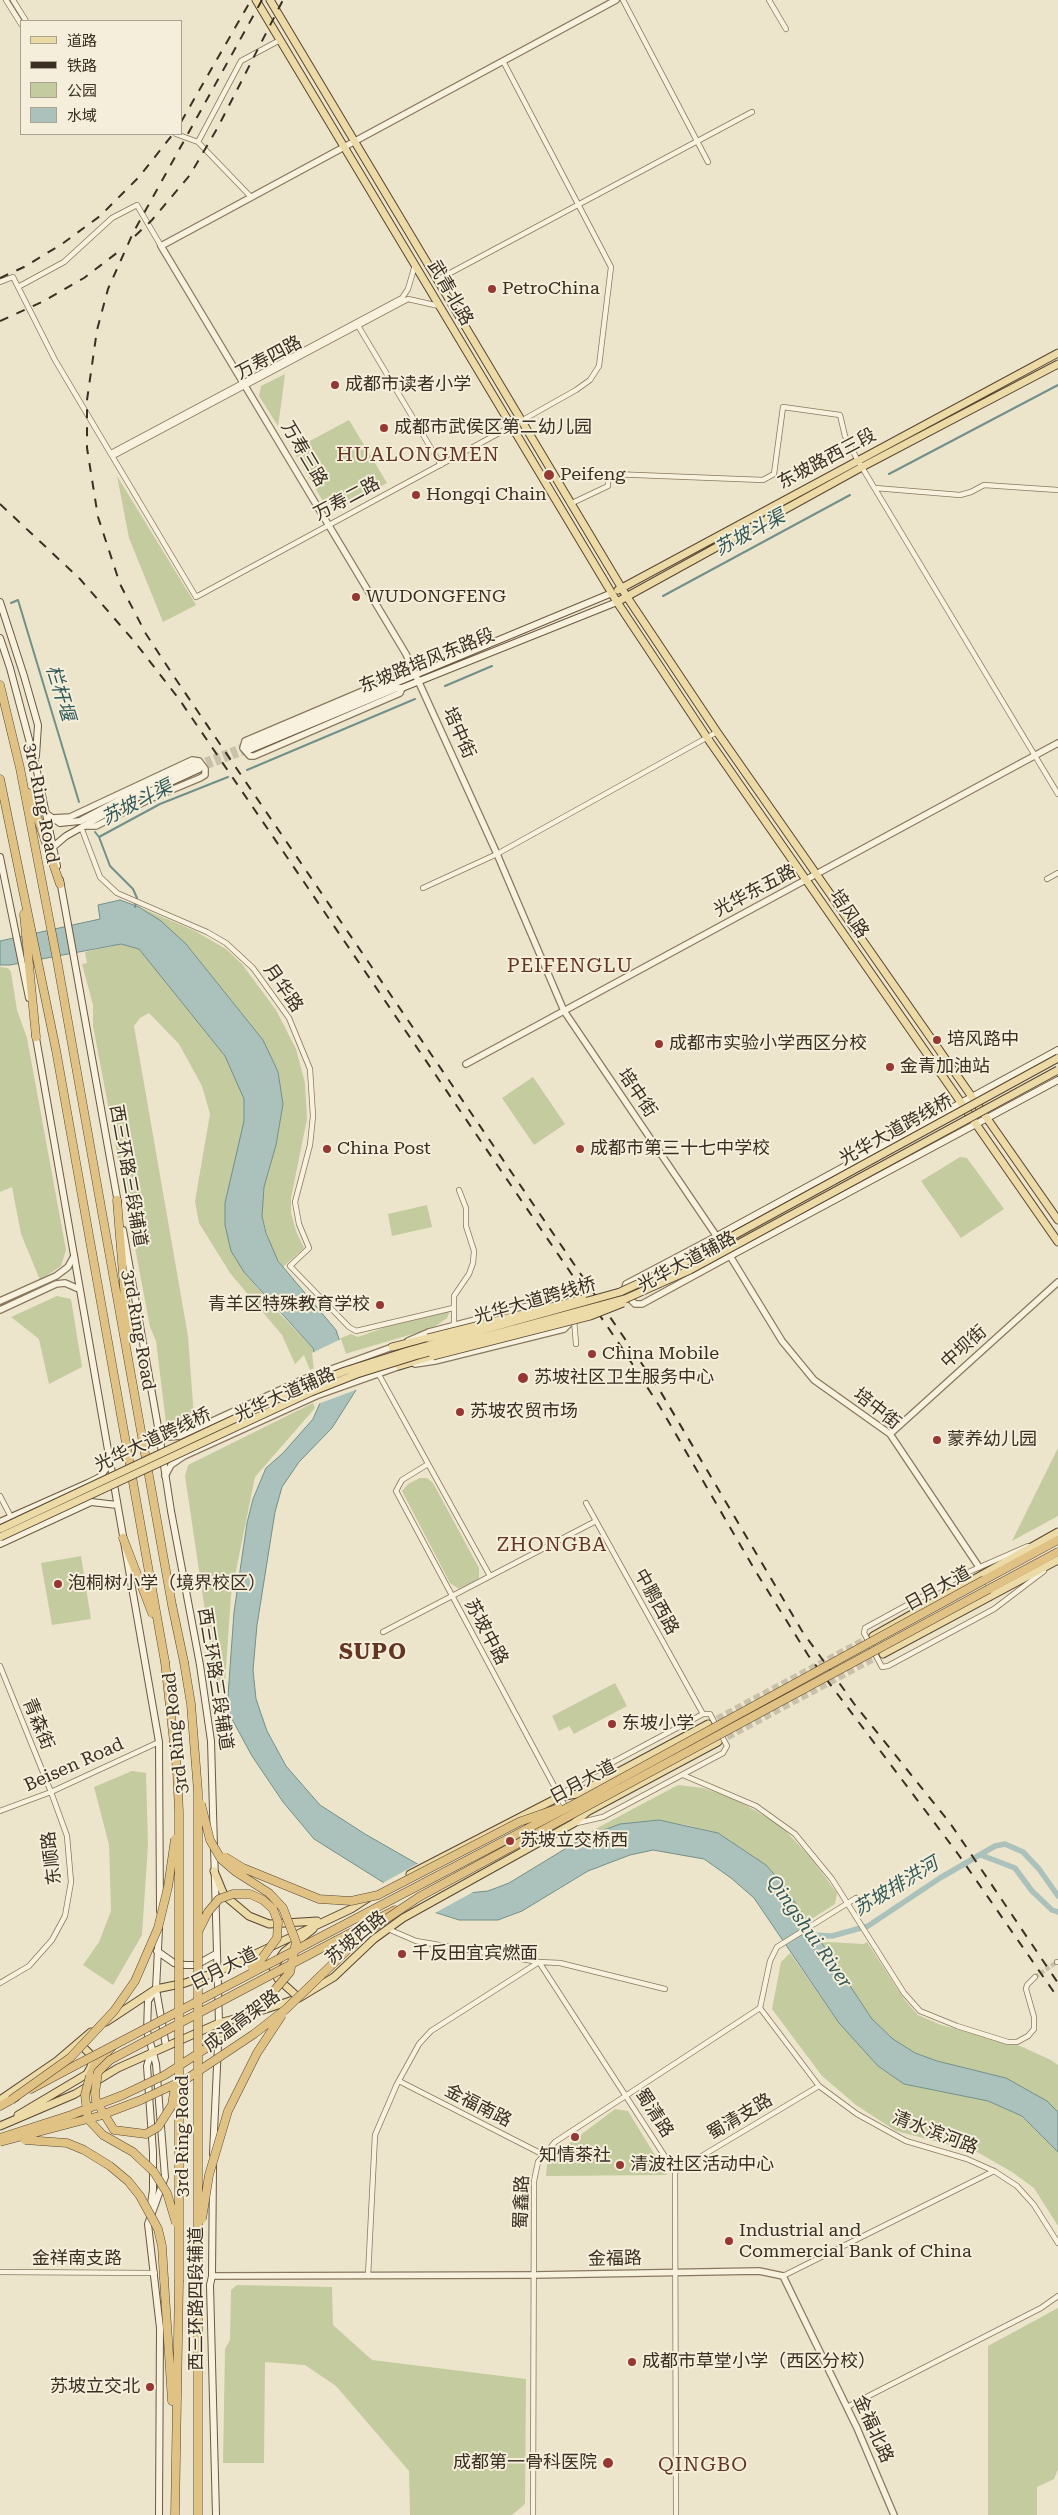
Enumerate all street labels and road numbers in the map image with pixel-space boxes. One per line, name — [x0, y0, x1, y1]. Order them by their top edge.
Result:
street label: 武青北路 — [423, 256, 477, 330]
street label: 万寿四路 — [232, 332, 306, 384]
street label: 万寿三路 — [276, 418, 332, 490]
street label: 东坡路西三段 — [774, 424, 880, 494]
street label: 万寿二路 — [310, 473, 384, 525]
street label: 东坡路培风东路段 — [356, 624, 498, 698]
street label: 培中街 — [438, 704, 480, 762]
street label: 3rd Ring Road — [19, 741, 63, 865]
street label: 光华东五路 — [710, 860, 800, 922]
street label: 培风路 — [825, 886, 873, 942]
street label: 月华路 — [259, 960, 307, 1016]
street label: 培中街 — [613, 1065, 661, 1121]
street label: 光华大道跨线桥 — [836, 1090, 956, 1170]
street label: 西三环路三段辅道 — [105, 1103, 151, 1249]
street label: 光华大道辅路 — [634, 1227, 740, 1297]
street label: 3rd Ring Road — [117, 1268, 159, 1392]
street label: 光华大道跨线桥 — [471, 1273, 599, 1329]
street label: 中坝街 — [937, 1321, 991, 1373]
street label: 光华大道辅路 — [231, 1363, 339, 1427]
street label: 培中街 — [849, 1384, 905, 1434]
street label: 光华大道跨线桥 — [91, 1404, 215, 1476]
street label: 日月大道 — [901, 1562, 975, 1616]
street label: 中鹏西路 — [629, 1565, 683, 1639]
street label: 苏坡中路 — [460, 1595, 512, 1669]
street label: 西三环路三段辅道 — [193, 1606, 237, 1752]
street label: 3rd Ring Road — [159, 1671, 193, 1795]
street label: 青森街 — [18, 1695, 58, 1753]
street label: Beisen Road — [21, 1733, 127, 1797]
street label: 日月大道 — [546, 1756, 620, 1808]
street label: 东顺路 — [38, 1830, 66, 1886]
street label: 苏坡西路 — [321, 1907, 391, 1969]
street label: 日月大道 — [187, 1943, 261, 1995]
street label: 成温高架路 — [200, 1985, 284, 2057]
street label: 3rd Ring Road — [172, 2075, 194, 2197]
street label: 金福南路 — [441, 2080, 515, 2132]
street label: 蜀清路 — [630, 2084, 678, 2142]
street label: 蜀清支路 — [704, 2089, 776, 2145]
street label: 清水滨河路 — [889, 2107, 981, 2159]
street label: 蜀鑫路 — [510, 2175, 534, 2229]
street label: 西三环路四段辅道 — [186, 2227, 208, 2371]
street label: 金祥南支路 — [32, 2248, 122, 2270]
street label: 金福路 — [588, 2248, 642, 2270]
street label: 金福北路 — [848, 2392, 898, 2466]

